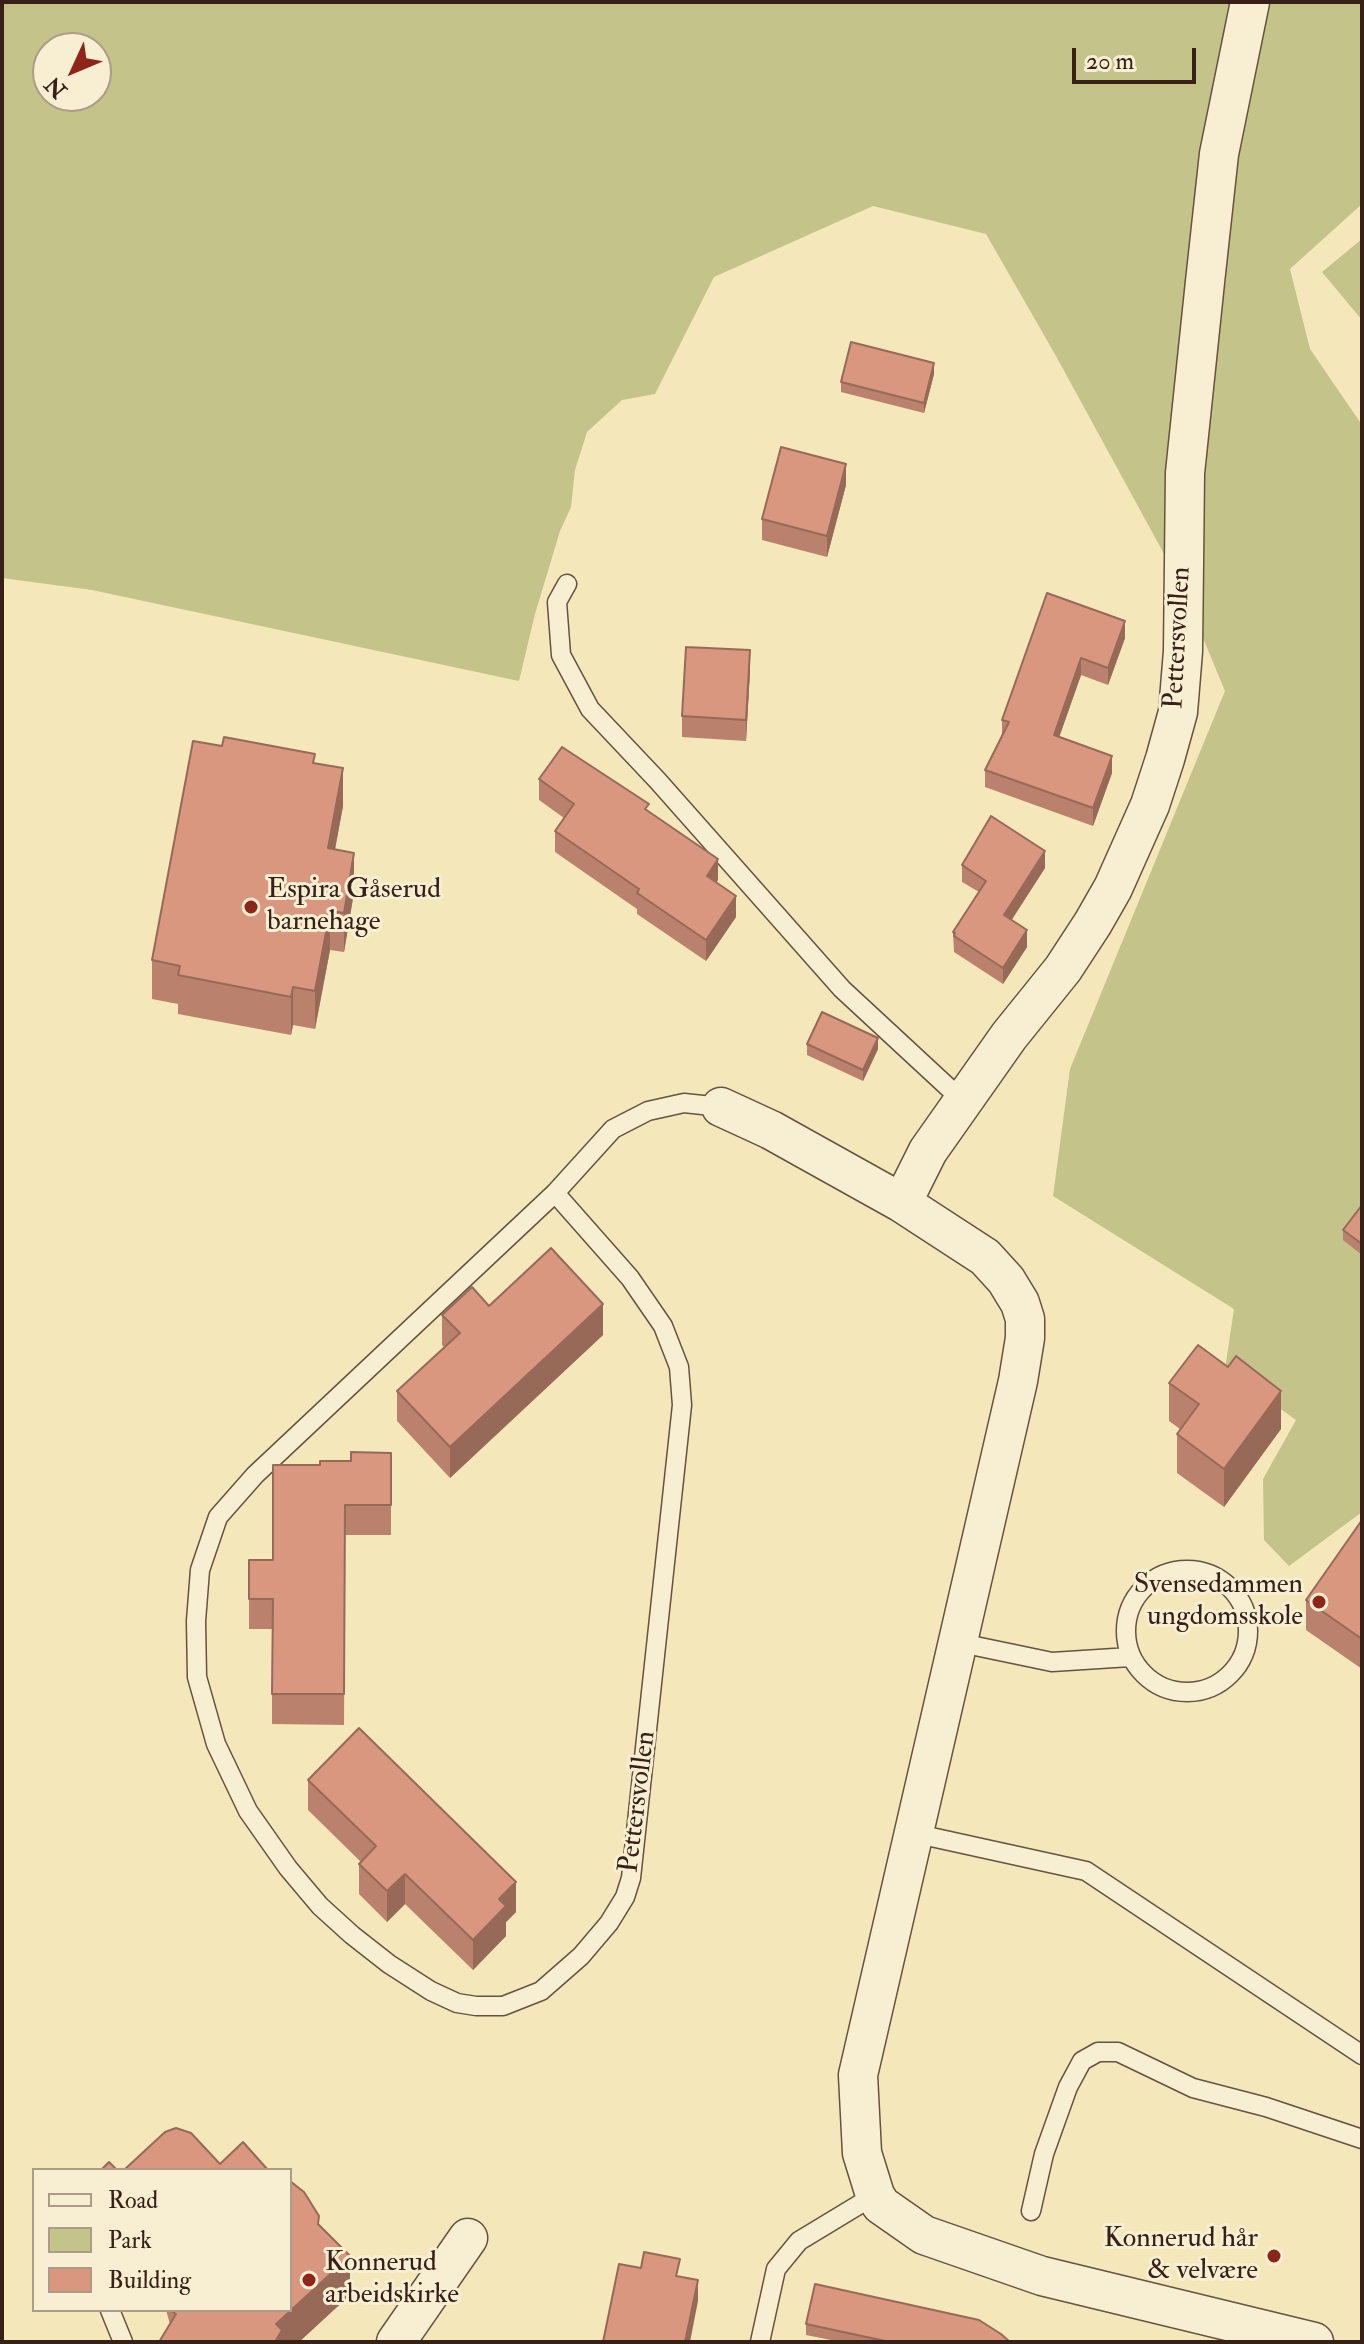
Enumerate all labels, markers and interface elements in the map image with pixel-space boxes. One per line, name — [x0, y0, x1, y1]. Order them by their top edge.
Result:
north arrow — [32, 32, 112, 112]
scale bar — [1076, 32, 1200, 82]
text: 20 m — [1086, 46, 1134, 77]
text: N — [39, 70, 73, 104]
street label: Pettersvollen — [1158, 566, 1200, 710]
place label: Espira Gåserud barnehage — [267, 874, 441, 940]
marker: Espira Gåserud barnehage — [242, 898, 260, 916]
place label: Svensedammen ungdomsskole — [1134, 1569, 1303, 1635]
marker: Svensedammen ungdomsskole — [1310, 1593, 1328, 1611]
street label: Pettersvollen — [614, 1729, 664, 1875]
legend — [32, 2168, 292, 2312]
text: Road — [108, 2185, 158, 2216]
place label: Konnerud hår & velvære — [1104, 2223, 1258, 2289]
text: Park — [108, 2225, 152, 2256]
place label: Konnerud arbeidskirke — [325, 2247, 459, 2313]
marker: Konnerud hår & velvære — [1265, 2247, 1283, 2265]
text: Building — [108, 2265, 191, 2296]
marker: Konnerud arbeidskirke — [300, 2271, 318, 2289]

